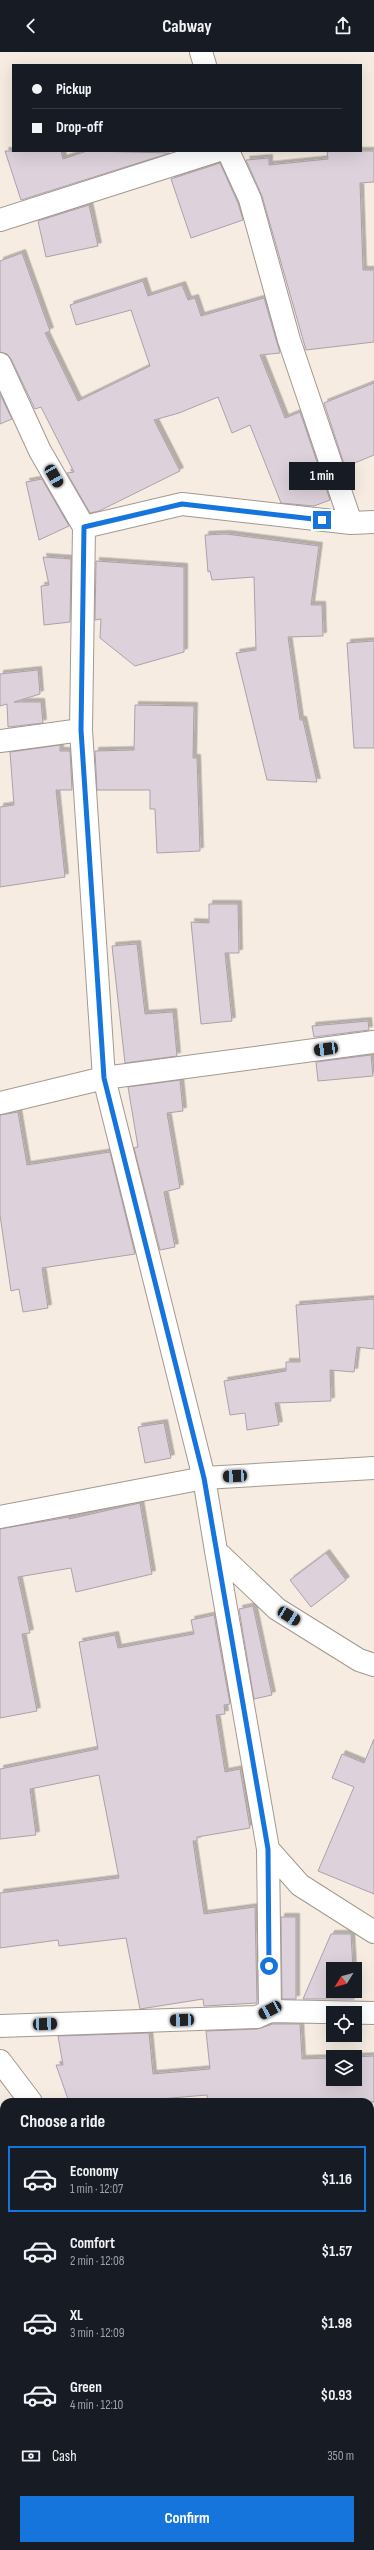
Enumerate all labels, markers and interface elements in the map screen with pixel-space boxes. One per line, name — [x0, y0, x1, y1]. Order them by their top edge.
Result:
icon: back — [20, 15, 42, 37]
icon: share — [332, 15, 354, 37]
text: Cabway — [162, 16, 212, 37]
text: Pickup — [56, 80, 92, 99]
text: Drop-off — [56, 118, 103, 137]
callout: 1 min — [289, 462, 355, 490]
car — [43, 463, 65, 489]
text: 1 min — [310, 468, 334, 484]
route end — [313, 511, 331, 529]
car — [313, 1041, 339, 1057]
car — [223, 1469, 247, 1483]
car — [276, 1605, 302, 1627]
route start — [260, 1957, 278, 1975]
north arrow — [326, 1962, 362, 1998]
map controls — [326, 1962, 362, 2086]
car — [257, 1999, 283, 2021]
button: locate — [326, 2006, 362, 2042]
car — [170, 2014, 194, 2026]
car — [33, 2018, 57, 2030]
button: layers — [326, 2050, 362, 2086]
text: Choose a ride — [20, 2111, 105, 2132]
icon: car — [22, 2161, 58, 2197]
text: Economy — [70, 2162, 119, 2181]
text: $1.16 — [322, 2170, 352, 2189]
text: 1 min · 12:07 — [70, 2181, 123, 2197]
icon: car — [22, 2233, 58, 2269]
text: Comfort — [70, 2234, 115, 2253]
text: $1.57 — [322, 2242, 352, 2261]
text: 2 min · 12:08 — [70, 2253, 124, 2269]
icon: car — [22, 2305, 58, 2341]
text: XL — [70, 2306, 83, 2325]
text: $1.98 — [321, 2314, 352, 2333]
text: 3 min · 12:09 — [70, 2325, 125, 2341]
icon: car — [22, 2377, 58, 2413]
text: Green — [70, 2378, 102, 2397]
text: $0.93 — [320, 2386, 352, 2405]
text: 4 min · 12:10 — [70, 2397, 123, 2413]
icon: cash — [20, 2445, 42, 2467]
text: Cash — [52, 2447, 77, 2466]
text: 350 m — [327, 2448, 354, 2464]
button: Confirm — [20, 2496, 354, 2542]

